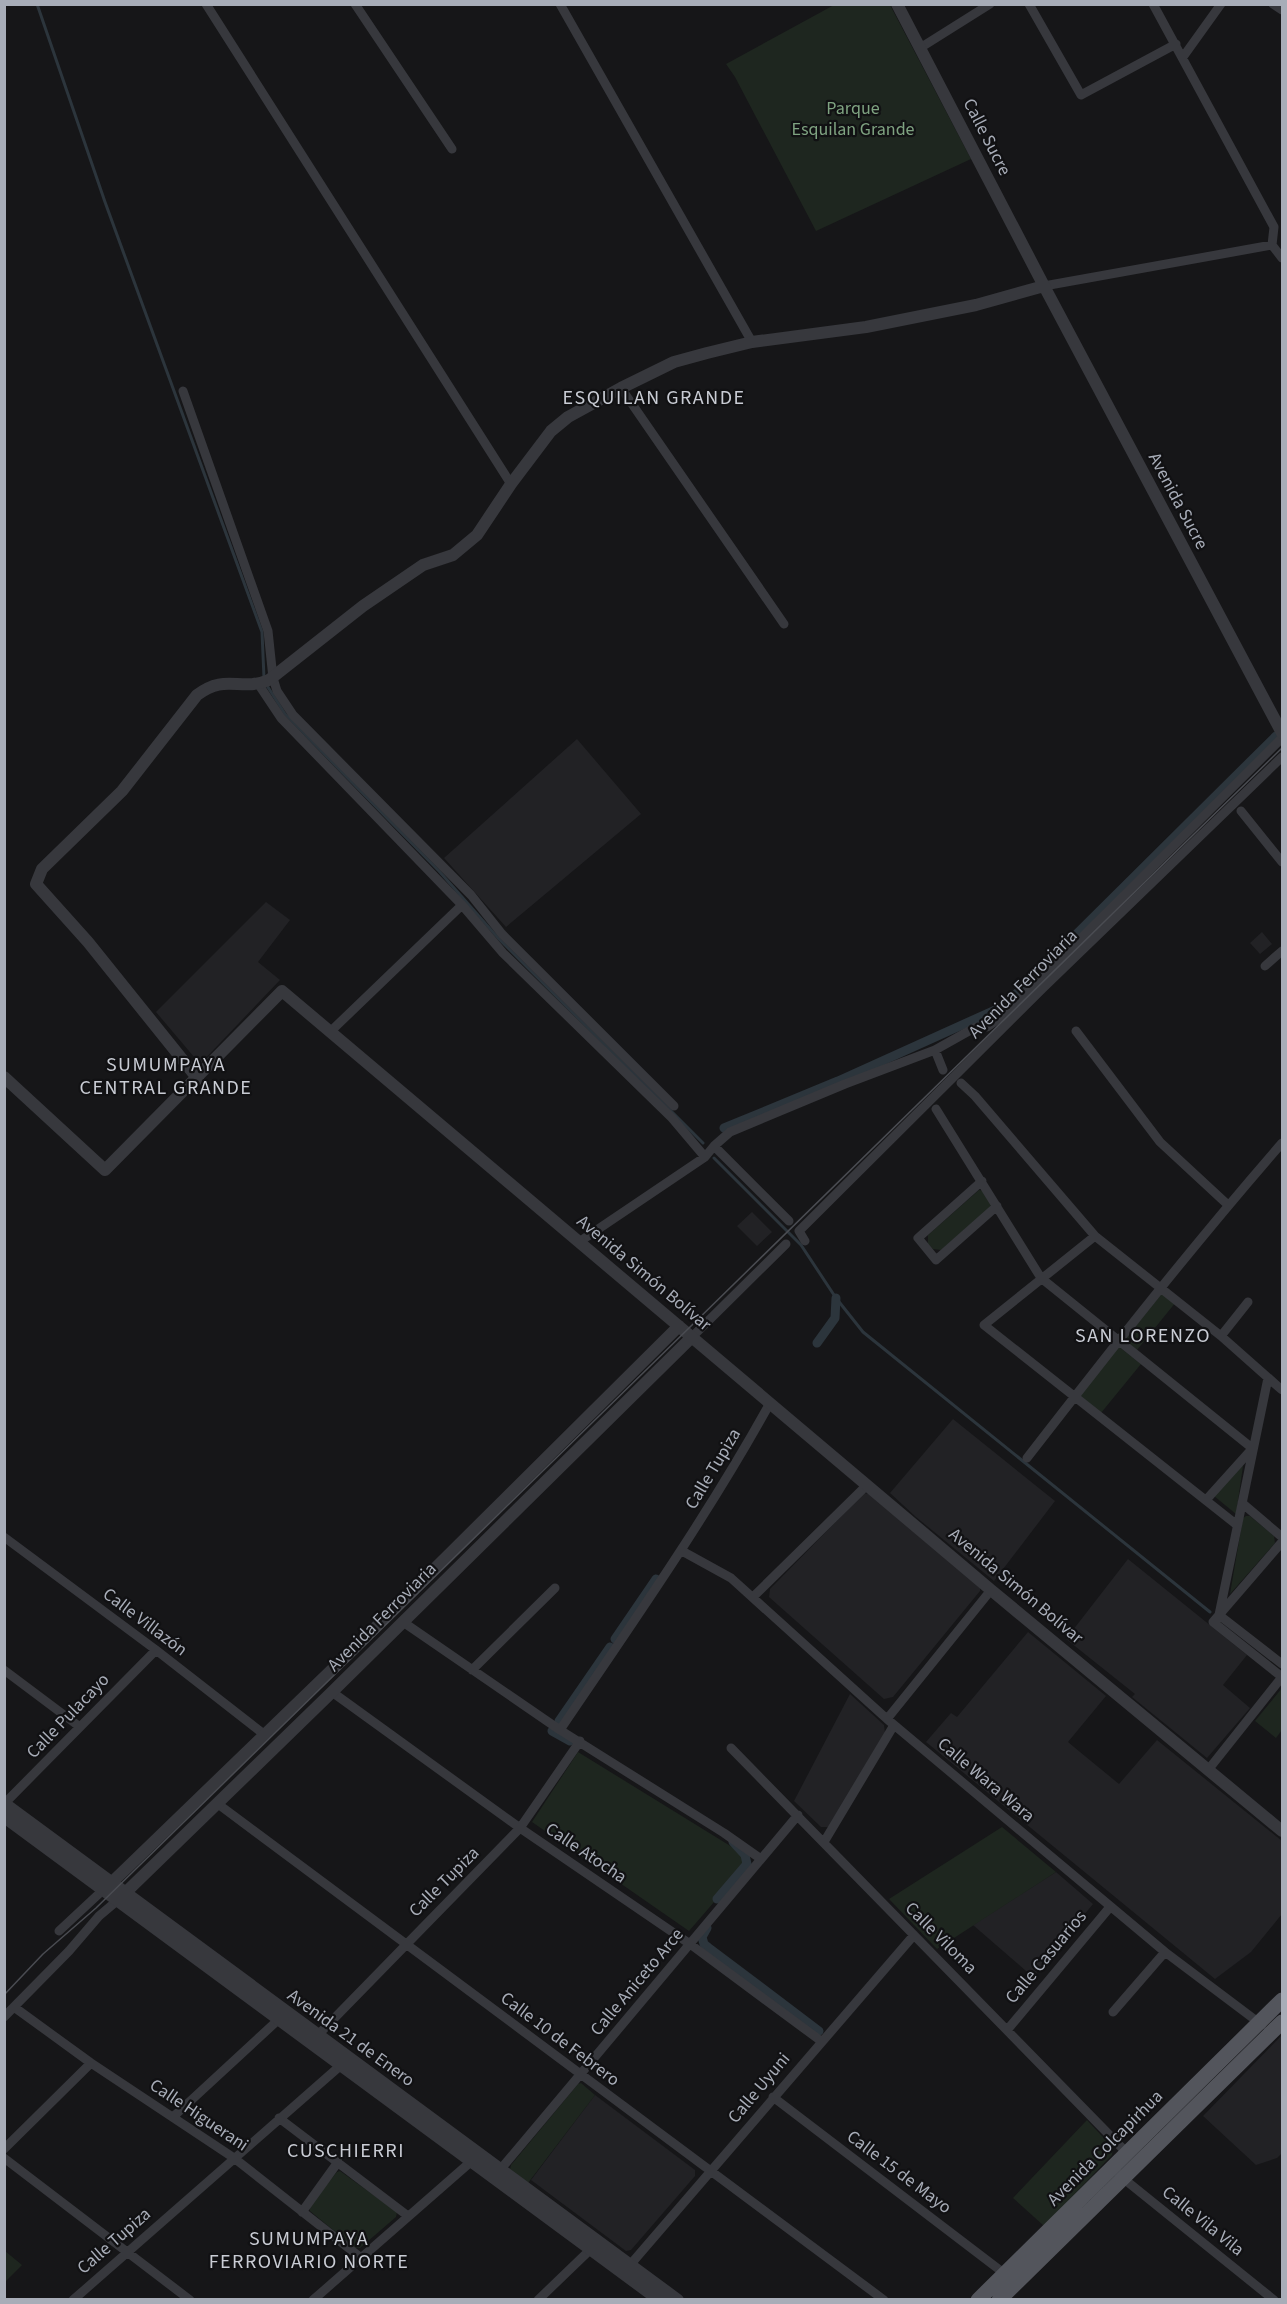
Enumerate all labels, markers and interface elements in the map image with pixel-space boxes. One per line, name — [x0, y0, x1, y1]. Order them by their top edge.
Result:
street label: Calle Sucre — [957, 94, 1017, 180]
park label: Parque Esquilan Grande — [791, 96, 915, 142]
district label: ESQUILAN GRANDE — [562, 384, 746, 412]
street label: Avenida Sucre — [1142, 448, 1214, 554]
street label: Avenida Ferroviaria — [963, 924, 1083, 1044]
district label: SUMUMPAYA CENTRAL GRANDE — [80, 1051, 252, 1102]
street label: Avenida Simón Bolívar — [571, 1209, 717, 1337]
district label: SAN LORENZO — [1075, 1322, 1211, 1350]
street label: Calle Tupiza — [679, 1424, 747, 1514]
street label: Avenida Simón Bolívar — [943, 1522, 1089, 1650]
street label: Avenida Ferroviaria — [322, 1557, 442, 1677]
street label: Calle Villazón — [98, 1582, 192, 1662]
street label: Calle Pulacayo — [21, 1668, 115, 1764]
street label: Calle Wara Wara — [932, 1732, 1040, 1828]
street label: Calle Atocha — [540, 1817, 632, 1889]
street label: Calle Tupiza — [403, 1841, 485, 1923]
street label: Calle Viloma — [899, 1896, 983, 1980]
street label: Calle Casuarios — [1000, 1905, 1092, 2009]
street label: Calle Aniceto Arce — [585, 1923, 690, 2041]
street label: Avenida 21 de Enero — [282, 1983, 420, 2093]
street label: Calle 10 de Febrero — [495, 1986, 625, 2092]
street label: Calle Uyuni — [722, 2047, 796, 2129]
street label: Calle Higuerani — [145, 2073, 253, 2157]
street label: Avenida Colcapirhua — [1041, 2084, 1169, 2212]
street label: Calle 15 de Mayo — [841, 2124, 957, 2220]
district label: CUSCHIERRI — [287, 2137, 405, 2165]
street label: Calle Vila Vila — [1157, 2180, 1249, 2262]
street label: Calle Tupiza — [72, 2202, 156, 2280]
district label: SUMUMPAYA FERROVIARIO NORTE — [209, 2225, 409, 2276]

